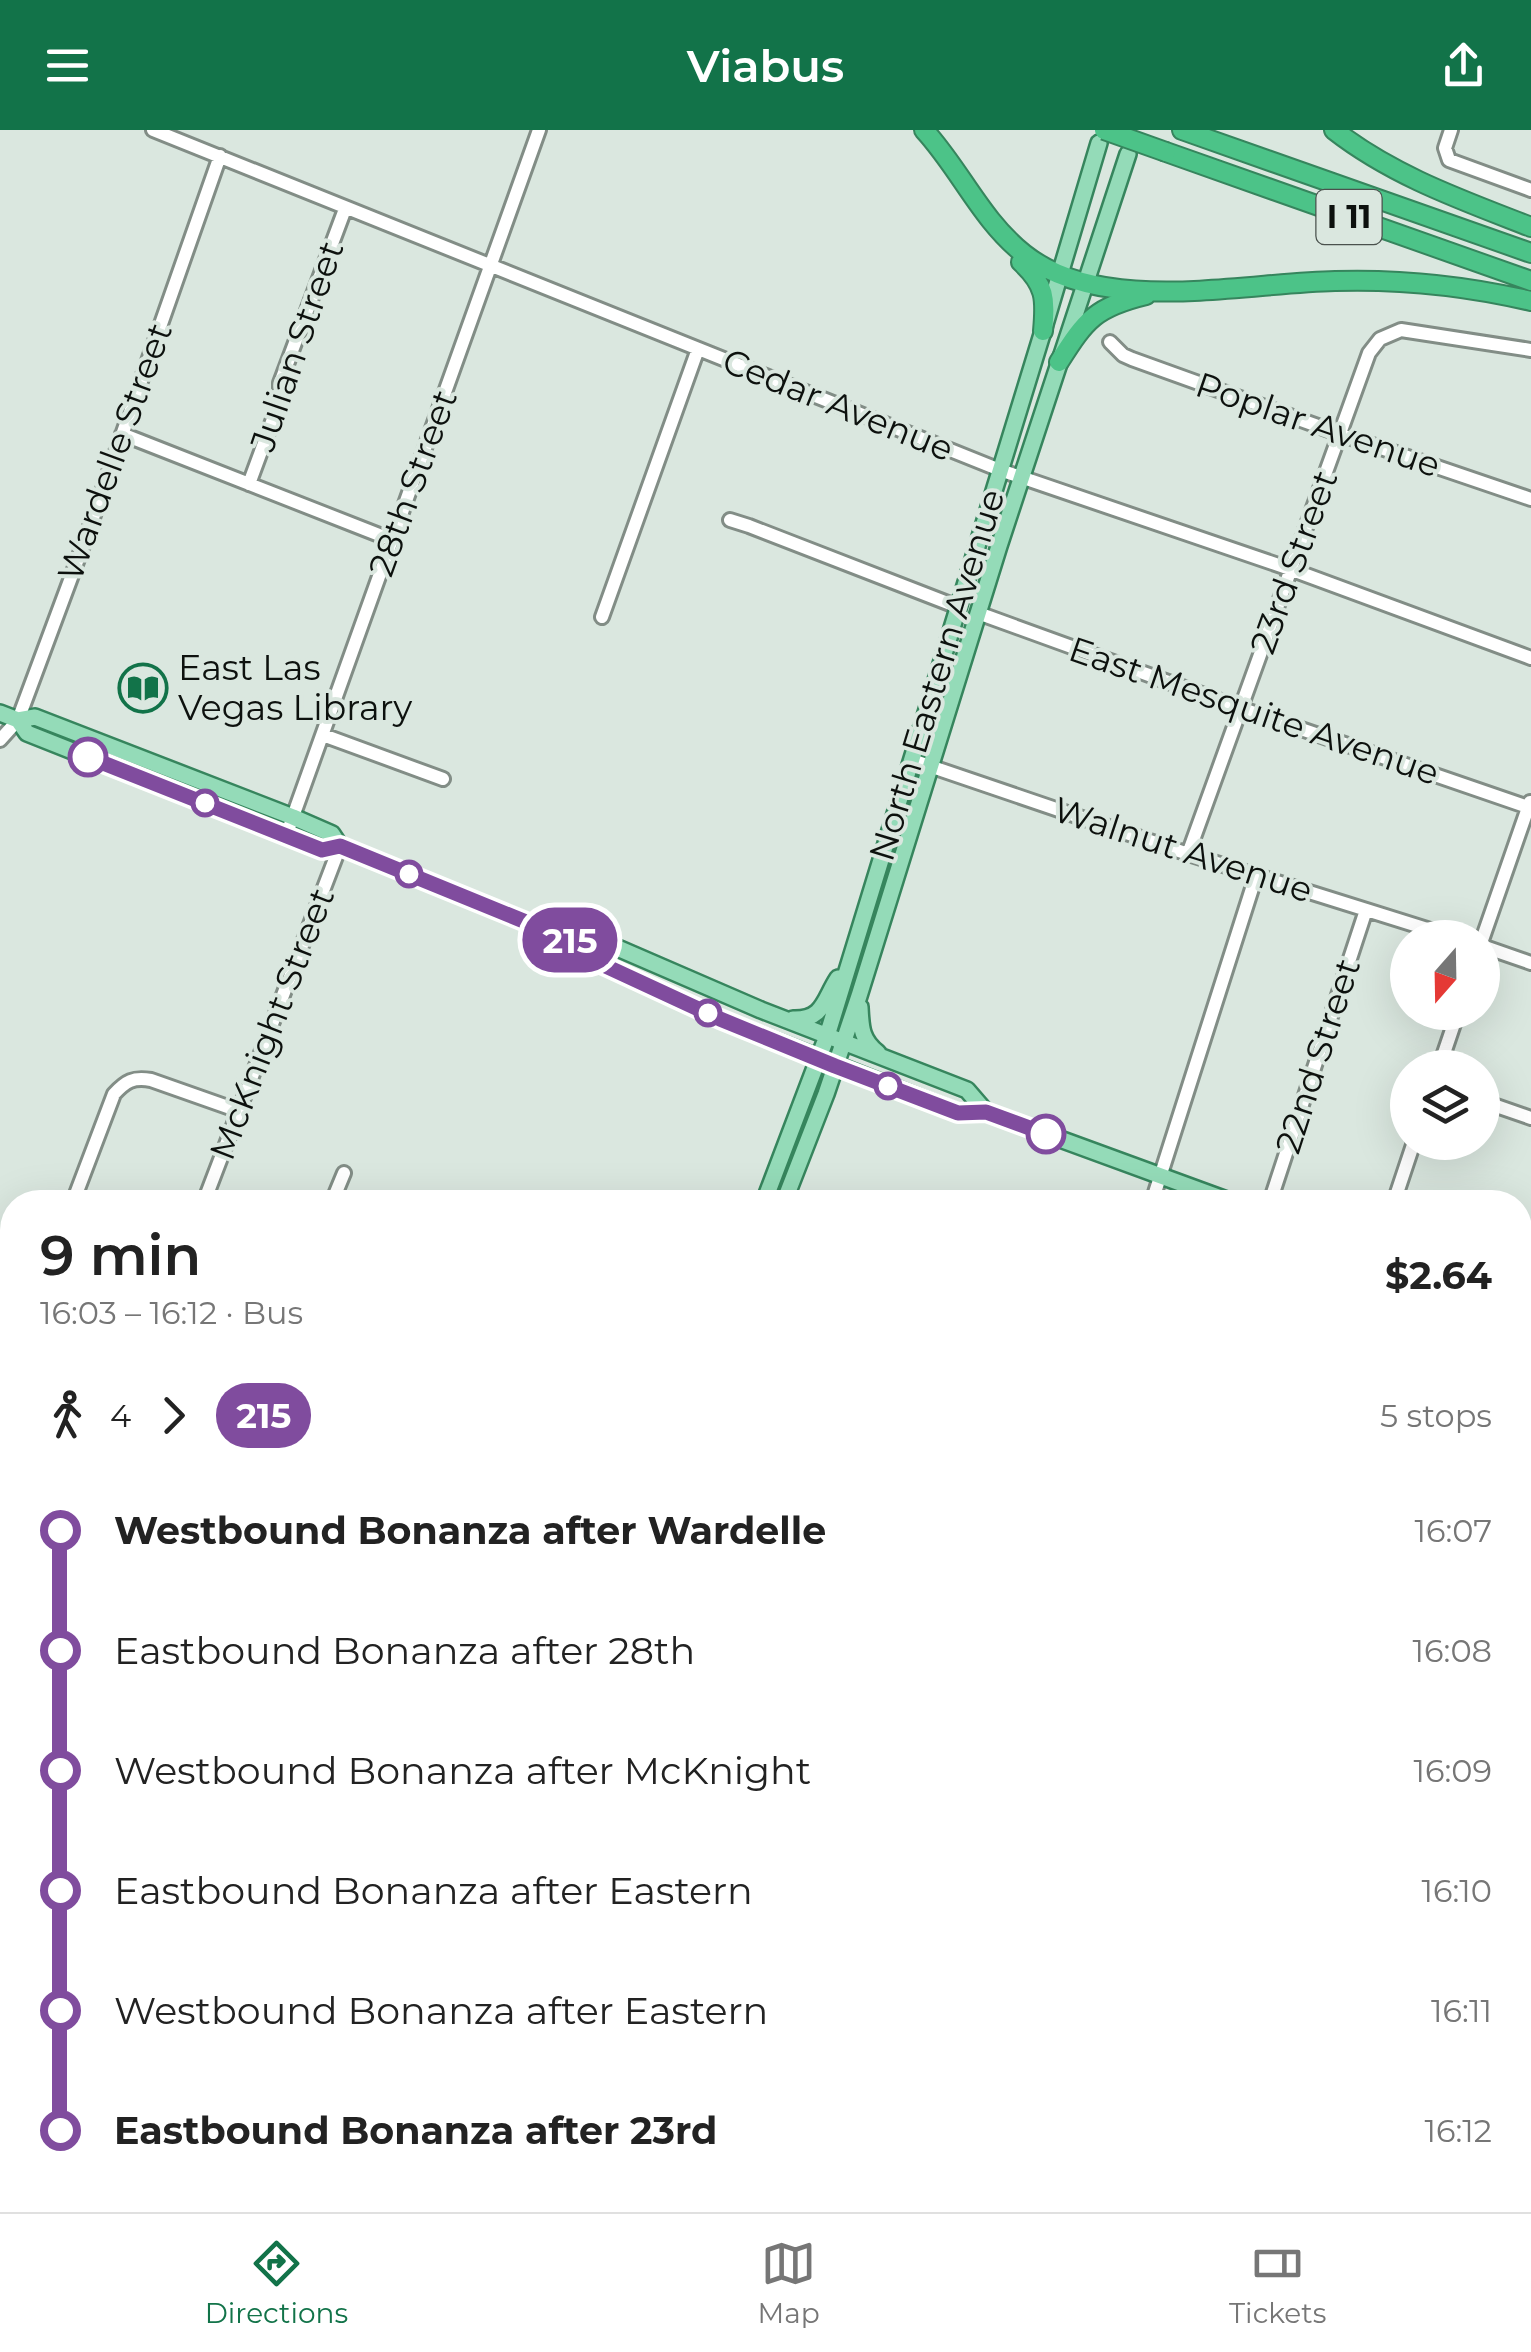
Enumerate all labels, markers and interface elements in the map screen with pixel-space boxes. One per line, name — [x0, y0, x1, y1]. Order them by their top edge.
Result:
icon: menu — [40, 38, 95, 93]
text: Viabus — [687, 38, 844, 93]
icon: share — [1436, 38, 1491, 93]
road number: I 11 — [1316, 190, 1382, 244]
street label: Julian Street — [240, 235, 353, 457]
street label: Wardelle Street — [48, 317, 181, 587]
street label: Cedar Avenue — [717, 339, 960, 470]
street label: Poplar Avenue — [1190, 363, 1446, 486]
street label: 28th Street — [359, 384, 466, 582]
street label: 23rd Street — [1241, 464, 1347, 659]
street label: North Eastern Avenue — [859, 484, 1014, 866]
street label: East Mesquite Avenue — [1064, 627, 1445, 794]
place label: East Las Vegas Library — [178, 646, 412, 729]
library icon: East Las Vegas Library — [117, 662, 169, 714]
unlabelled marker — [69, 738, 107, 776]
street label: Walnut Avenue — [1048, 787, 1318, 912]
unlabelled marker — [192, 790, 218, 816]
unlabelled marker — [396, 861, 422, 887]
street label: McKnight Street — [200, 882, 343, 1166]
line badge: 215 — [512, 908, 628, 972]
text: 215 — [542, 919, 598, 962]
north arrow — [1390, 920, 1500, 1030]
map controls — [1390, 920, 1500, 1160]
street label: 22nd Street — [1266, 953, 1369, 1159]
unlabelled marker — [695, 1000, 721, 1026]
button: layers — [1390, 1050, 1500, 1160]
unlabelled marker — [875, 1073, 901, 1099]
unlabelled marker — [1027, 1115, 1065, 1153]
text: 9 min — [40, 1222, 201, 1289]
text: $2.64 — [1385, 1252, 1492, 1299]
text: 16:03 – 16:12 · Bus — [40, 1293, 303, 1332]
icon: walk — [40, 1388, 95, 1443]
icon: forward — [146, 1388, 201, 1443]
text: 215 — [236, 1394, 291, 1437]
text: 4 — [110, 1396, 131, 1435]
text: 5 stops — [1380, 1396, 1492, 1435]
text: Westbound Bonanza after Wardelle — [114, 1507, 826, 1554]
text: 16:07 — [1414, 1511, 1492, 1550]
text: Eastbound Bonanza after 28th — [114, 1627, 695, 1674]
text: 16:08 — [1413, 1631, 1492, 1670]
text: Westbound Bonanza after McKnight — [114, 1747, 811, 1794]
text: 16:09 — [1414, 1751, 1492, 1790]
text: Eastbound Bonanza after Eastern — [114, 1867, 753, 1914]
text: 16:10 — [1421, 1871, 1492, 1910]
text: Westbound Bonanza after Eastern — [114, 1987, 768, 2034]
text: 16:11 — [1431, 1991, 1492, 2030]
text: Eastbound Bonanza after 23rd — [114, 2107, 717, 2154]
text: 16:12 — [1424, 2111, 1492, 2150]
tab: Directions — [205, 2236, 348, 2330]
tab: Map — [757, 2236, 820, 2330]
tab: Tickets — [1229, 2236, 1326, 2330]

